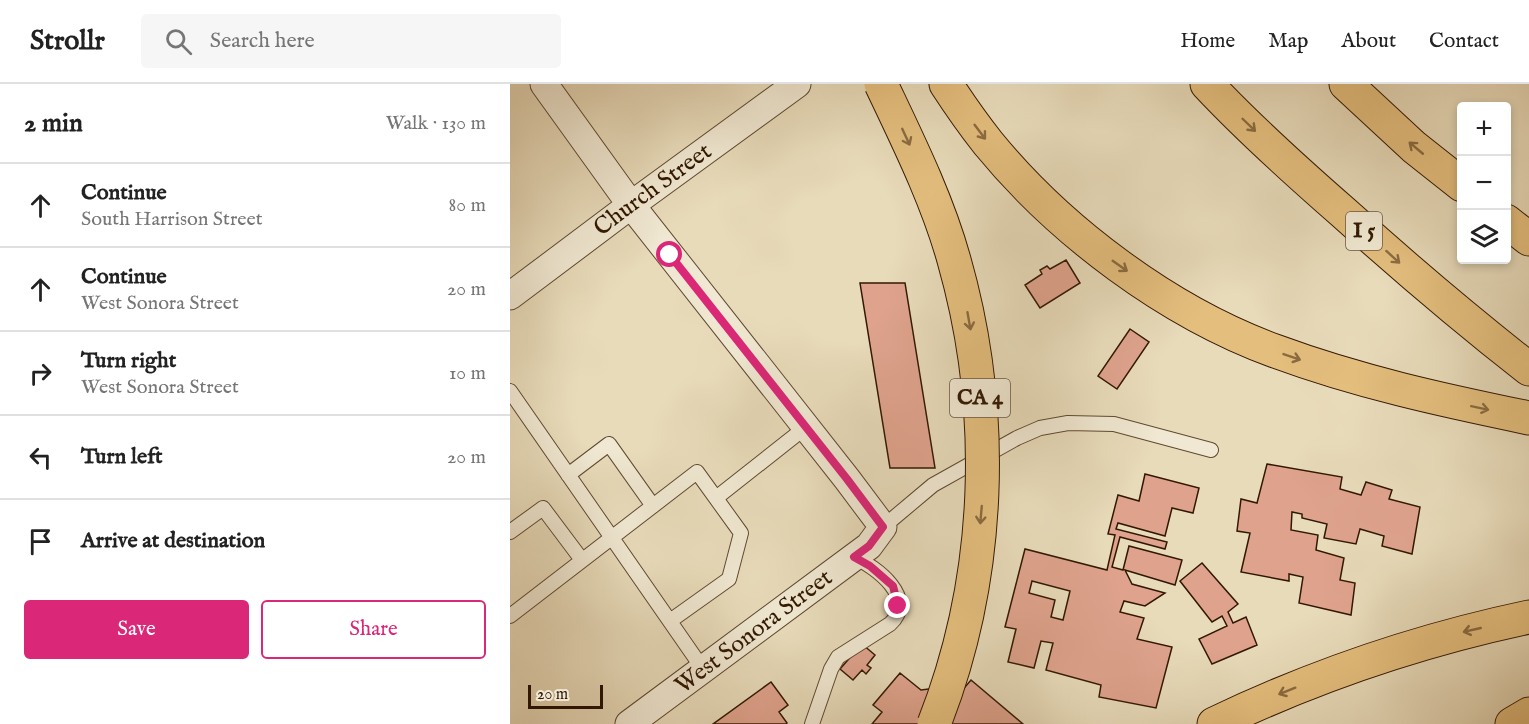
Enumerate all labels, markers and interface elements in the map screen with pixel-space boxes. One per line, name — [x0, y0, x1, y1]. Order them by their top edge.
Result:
search box — [141, 14, 561, 68]
text: Strollr — [30, 24, 105, 59]
icon: search — [162, 25, 195, 58]
text: Search here — [210, 27, 315, 55]
text: Home — [1180, 28, 1235, 55]
text: Map — [1268, 28, 1308, 55]
text: About — [1341, 28, 1396, 55]
text: Contact — [1429, 28, 1499, 55]
map controls — [1457, 102, 1511, 264]
button: + — [1457, 102, 1511, 156]
text: 2 min — [24, 107, 83, 140]
text: Walk · 130 m — [386, 111, 486, 136]
one-way arrow — [1242, 118, 1257, 132]
one-way arrow — [973, 123, 986, 139]
one-way arrow — [901, 127, 912, 145]
street label: Church Street — [587, 136, 718, 243]
one-way arrow — [1408, 142, 1424, 155]
button: − — [1457, 156, 1511, 210]
text: Continue — [81, 179, 167, 207]
icon: ahead — [24, 189, 57, 222]
text: 80 m — [449, 193, 486, 218]
text: South Harrison Street — [81, 207, 263, 232]
button: layers — [1457, 210, 1511, 264]
road number: I 5 — [1346, 212, 1382, 250]
route start — [656, 241, 682, 267]
one-way arrow — [1385, 250, 1400, 264]
one-way arrow — [1111, 260, 1128, 272]
text: Continue — [81, 263, 167, 291]
icon: ahead — [24, 273, 57, 306]
text: 20 m — [447, 277, 486, 302]
text: West Sonora Street — [81, 291, 239, 316]
one-way arrow — [964, 311, 975, 330]
text: Turn right — [81, 347, 176, 375]
one-way arrow — [1282, 352, 1301, 363]
icon: right — [24, 357, 57, 390]
text: 10 m — [449, 361, 486, 386]
text: West Sonora Street — [81, 375, 239, 400]
road number: CA 4 — [950, 379, 1010, 417]
one-way arrow — [1470, 402, 1489, 414]
icon: left — [24, 441, 57, 474]
text: Turn left — [81, 443, 163, 471]
text: 20 m — [447, 445, 486, 470]
one-way arrow — [975, 504, 986, 524]
icon: arrive — [24, 525, 57, 558]
text: Arrive at destination — [81, 527, 265, 555]
street label: West Sonora Street — [669, 563, 839, 701]
route end — [884, 592, 910, 618]
button: Save — [24, 600, 249, 659]
button: Share — [261, 600, 486, 659]
one-way arrow — [1463, 624, 1482, 636]
scale bar — [528, 682, 603, 710]
text: 20 m — [537, 685, 568, 705]
one-way arrow — [1278, 686, 1297, 697]

